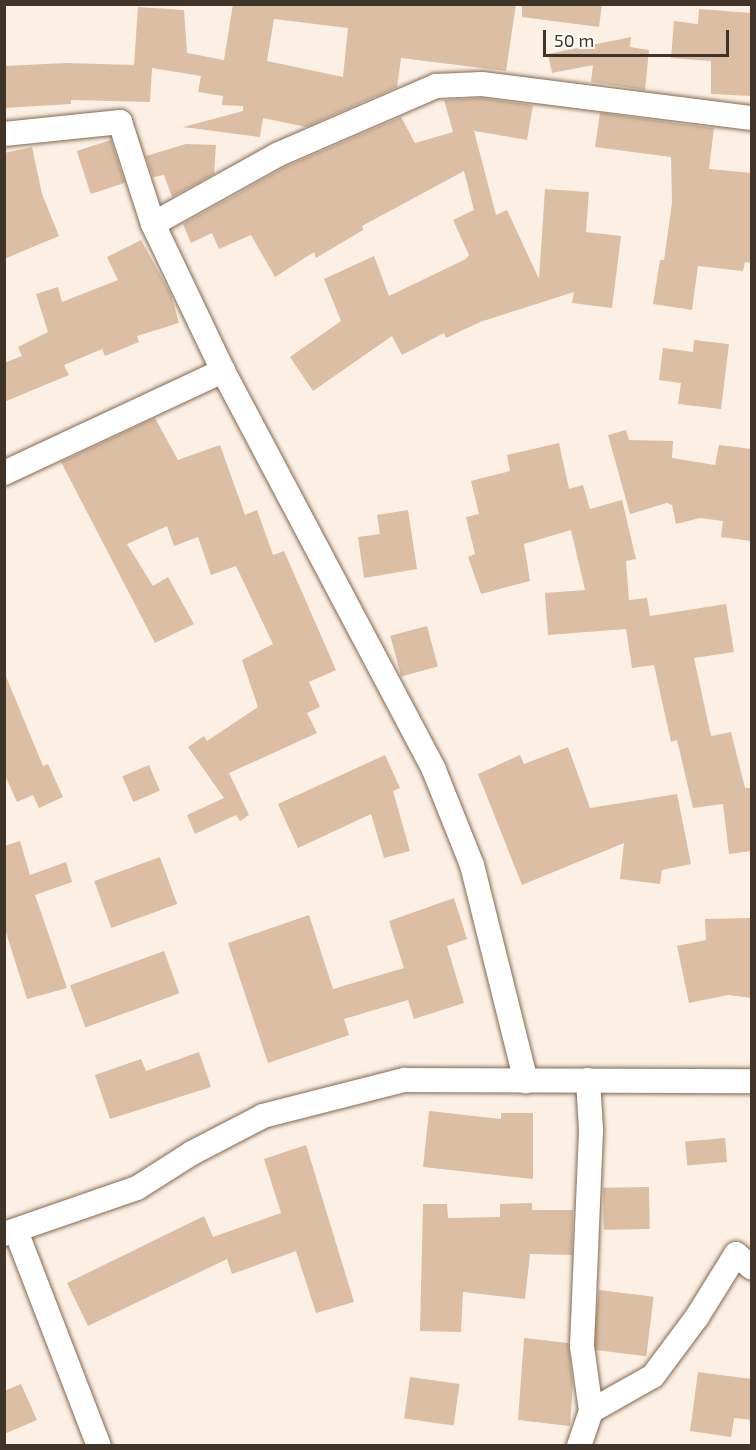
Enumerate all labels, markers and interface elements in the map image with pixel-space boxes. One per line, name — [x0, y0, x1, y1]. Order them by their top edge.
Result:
scale bar — [546, 18, 732, 56]
text: 50 m — [554, 29, 594, 51]

